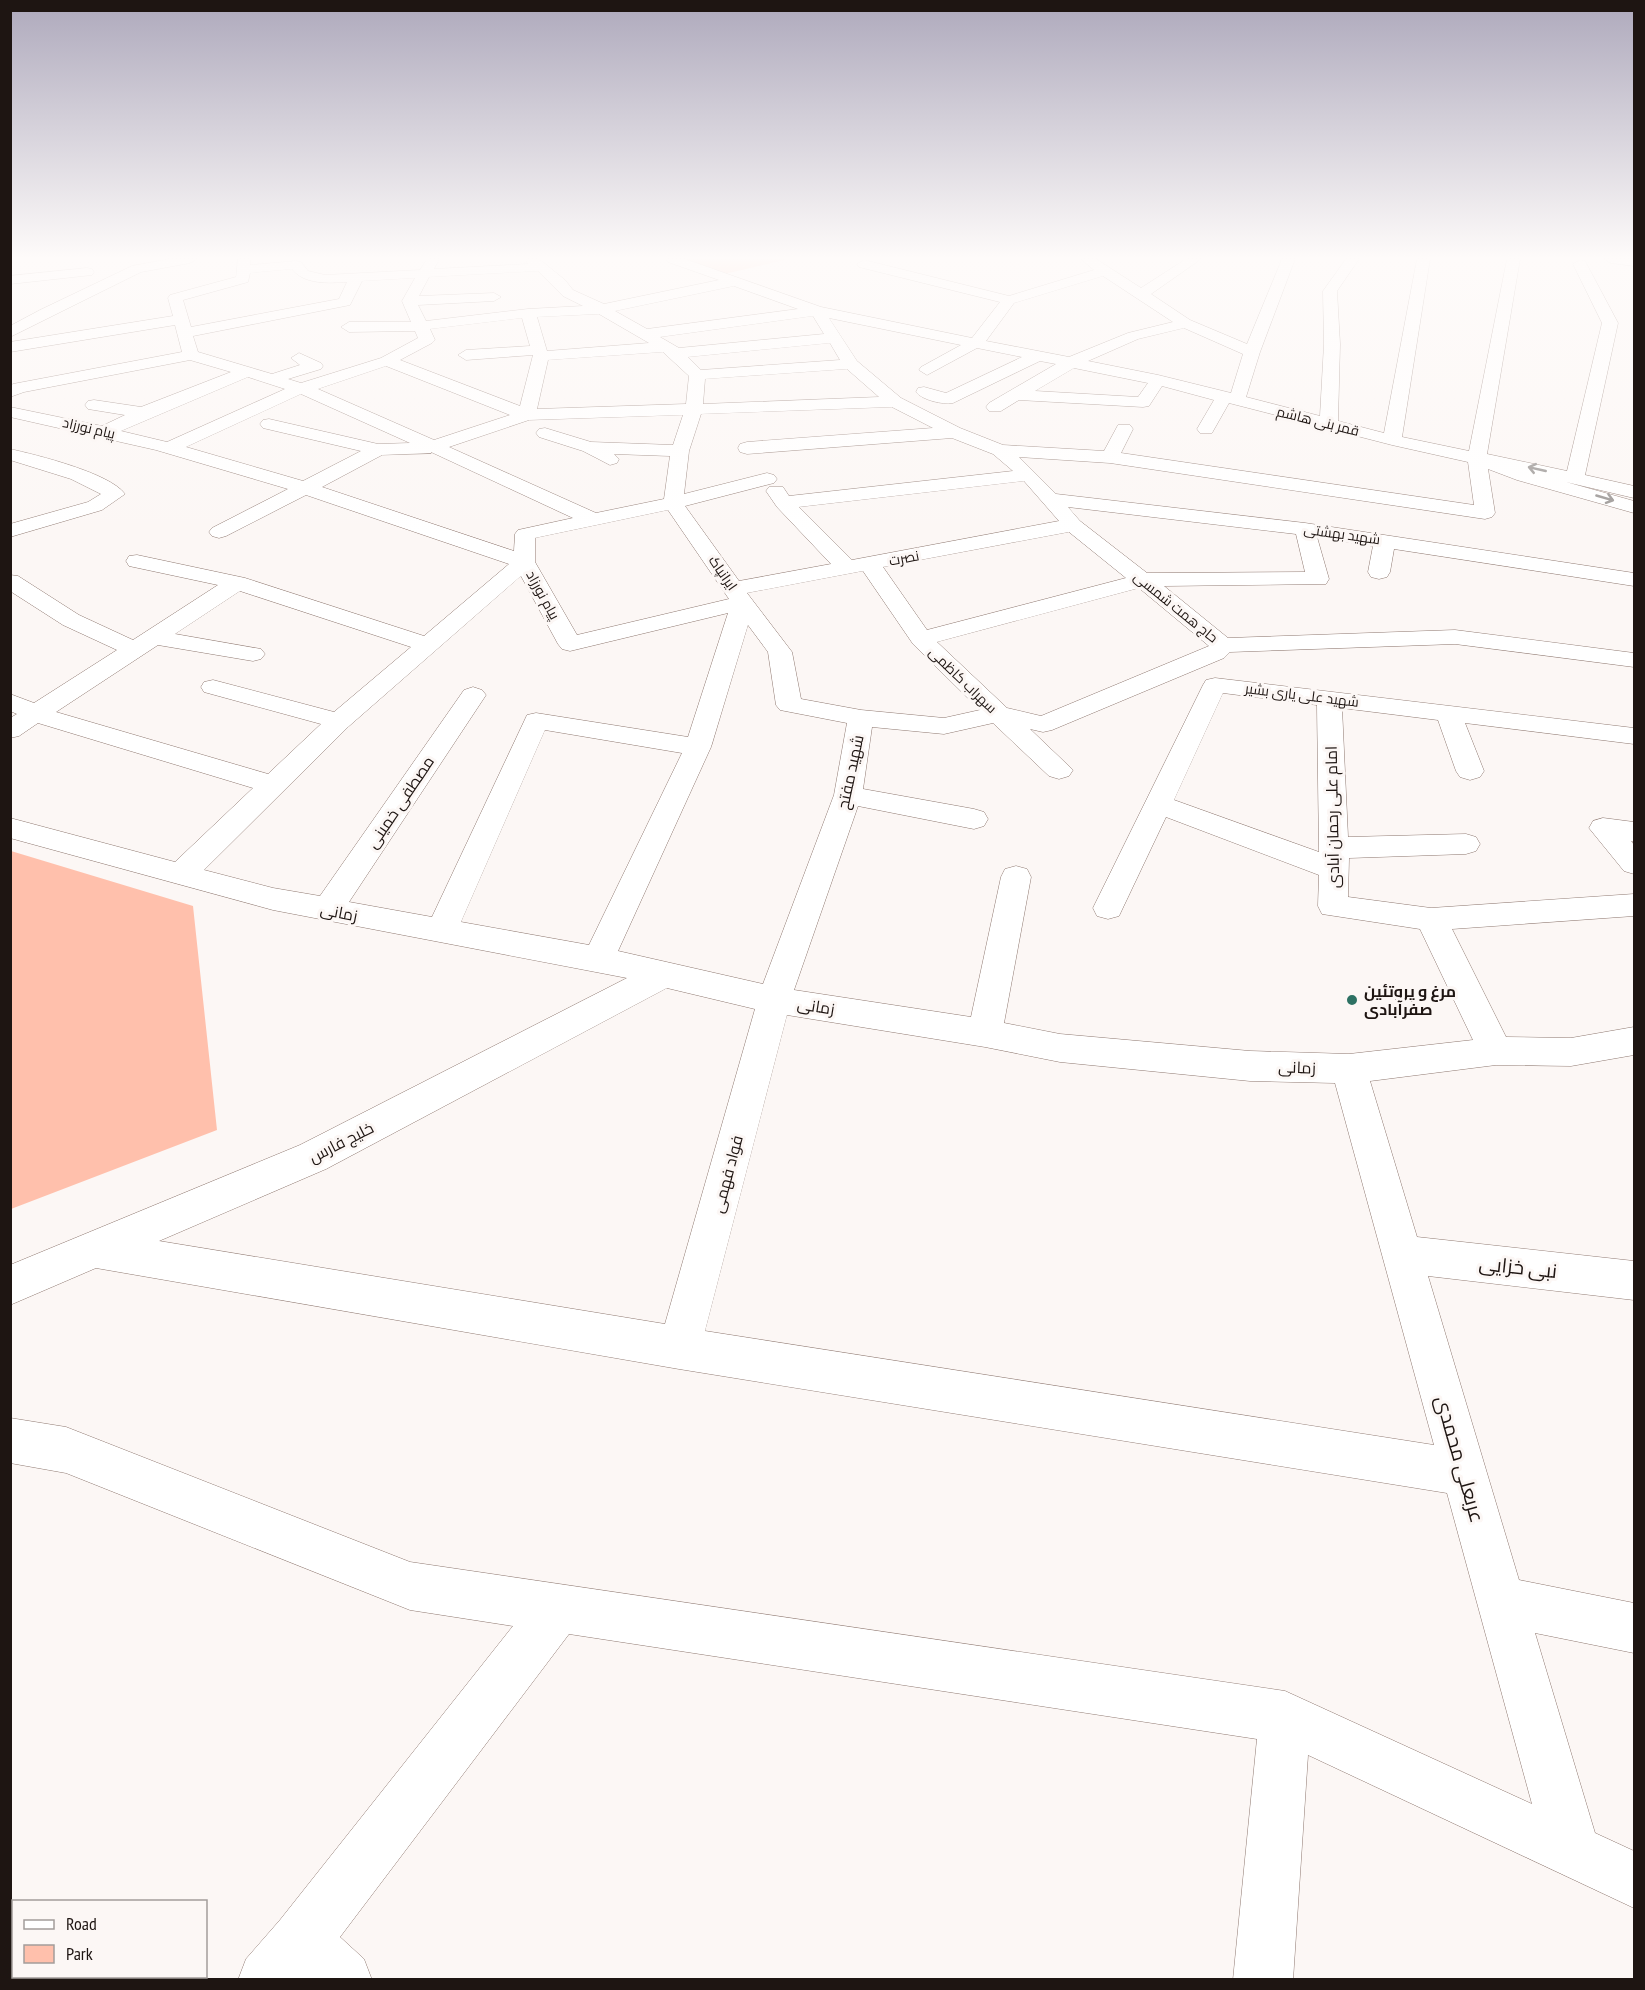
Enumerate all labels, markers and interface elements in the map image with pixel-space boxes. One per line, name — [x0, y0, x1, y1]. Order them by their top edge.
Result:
street label: قمر بنی هاشم — [1275, 402, 1361, 441]
street label: پیام نورزاد — [61, 413, 117, 444]
one-way arrow — [1528, 462, 1547, 474]
one-way arrow — [1595, 493, 1614, 505]
street label: شهید بهشتی — [1303, 520, 1381, 548]
street label: نصرت — [887, 546, 921, 570]
street label: ایرانپاک — [704, 552, 741, 594]
street label: پیام نورزاد — [521, 567, 564, 623]
street label: حاج همت شمسی — [1130, 567, 1222, 647]
street label: سهراب کاظمی — [925, 643, 1001, 717]
street label: شهید علی یاری بشیر — [1243, 679, 1360, 711]
street label: شهید مفتح — [832, 733, 870, 812]
street label: امام علی رحمان آبادی — [1321, 745, 1345, 888]
street label: مصطفی خمینی — [362, 752, 439, 852]
street label: زمانی — [318, 899, 359, 926]
place label: مرغ و پروتئین صفرآبادی — [1364, 981, 1456, 1019]
street label: زمانی — [796, 993, 836, 1020]
marker: مرغ و پروتئین صفرآبادی — [1345, 993, 1359, 1007]
street label: زمانی — [1278, 1056, 1316, 1079]
street label: خلیج فارس — [305, 1117, 378, 1169]
street label: فواد فهمی — [707, 1133, 748, 1215]
street label: نبی خزایی — [1478, 1250, 1558, 1284]
street label: عربعلی محمدی — [1429, 1392, 1491, 1526]
legend — [12, 1900, 207, 1978]
text: Road — [66, 1912, 97, 1935]
text: Park — [66, 1942, 93, 1965]

